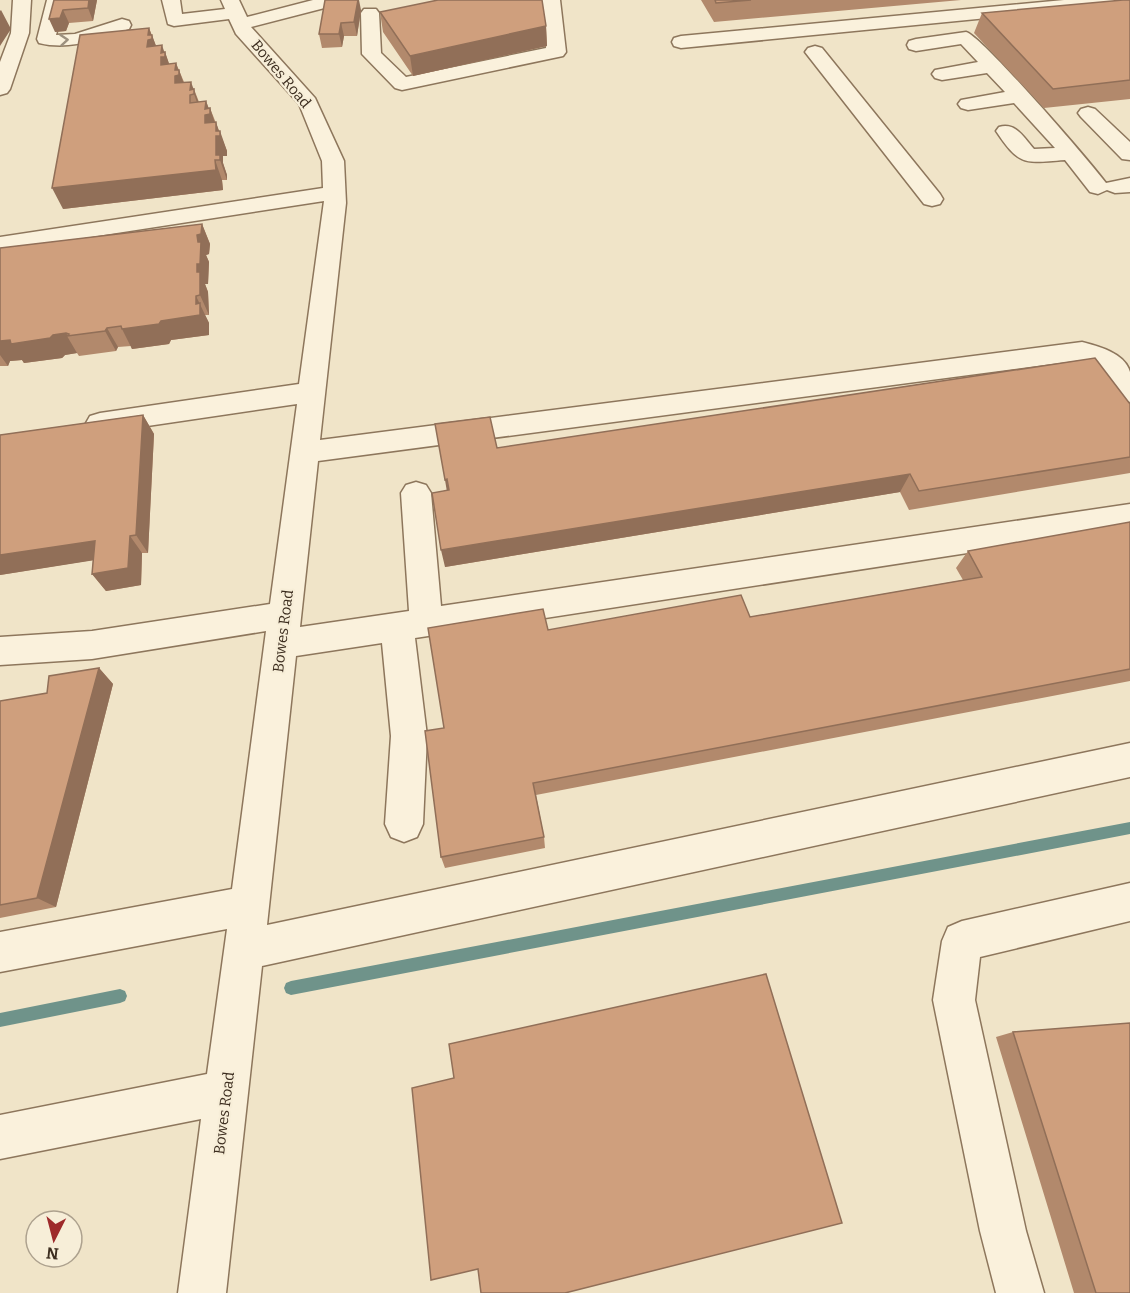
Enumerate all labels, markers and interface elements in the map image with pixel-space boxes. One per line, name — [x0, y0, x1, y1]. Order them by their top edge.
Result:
one-way arrow — [59, 34, 68, 47]
street label: Bowes Road — [247, 36, 315, 112]
street label: Bowes Road — [269, 589, 297, 673]
street label: Bowes Road — [210, 1071, 238, 1155]
north arrow — [24, 1209, 84, 1269]
text: N — [45, 1243, 60, 1264]

